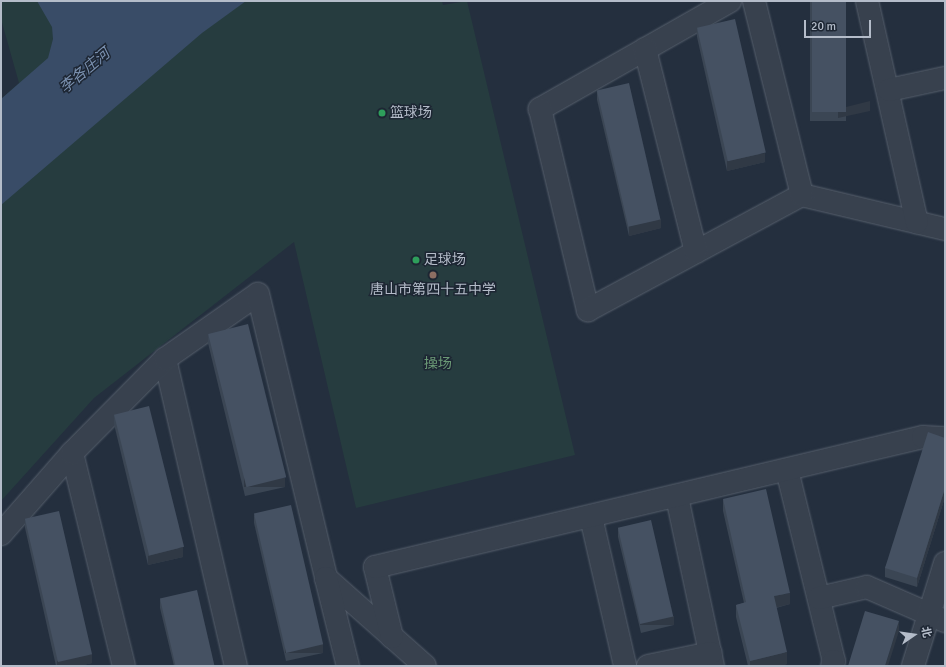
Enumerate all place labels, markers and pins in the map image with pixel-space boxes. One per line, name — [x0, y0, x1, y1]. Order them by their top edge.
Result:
place label: 篮球场 — [390, 105, 432, 121]
marker: 篮球场 — [377, 108, 387, 118]
place label: 足球场 — [424, 252, 466, 268]
marker: 足球场 — [411, 255, 421, 265]
marker: 唐山市第四十五中学 — [428, 270, 438, 280]
place label: 唐山市第四十五中学 — [370, 282, 496, 298]

